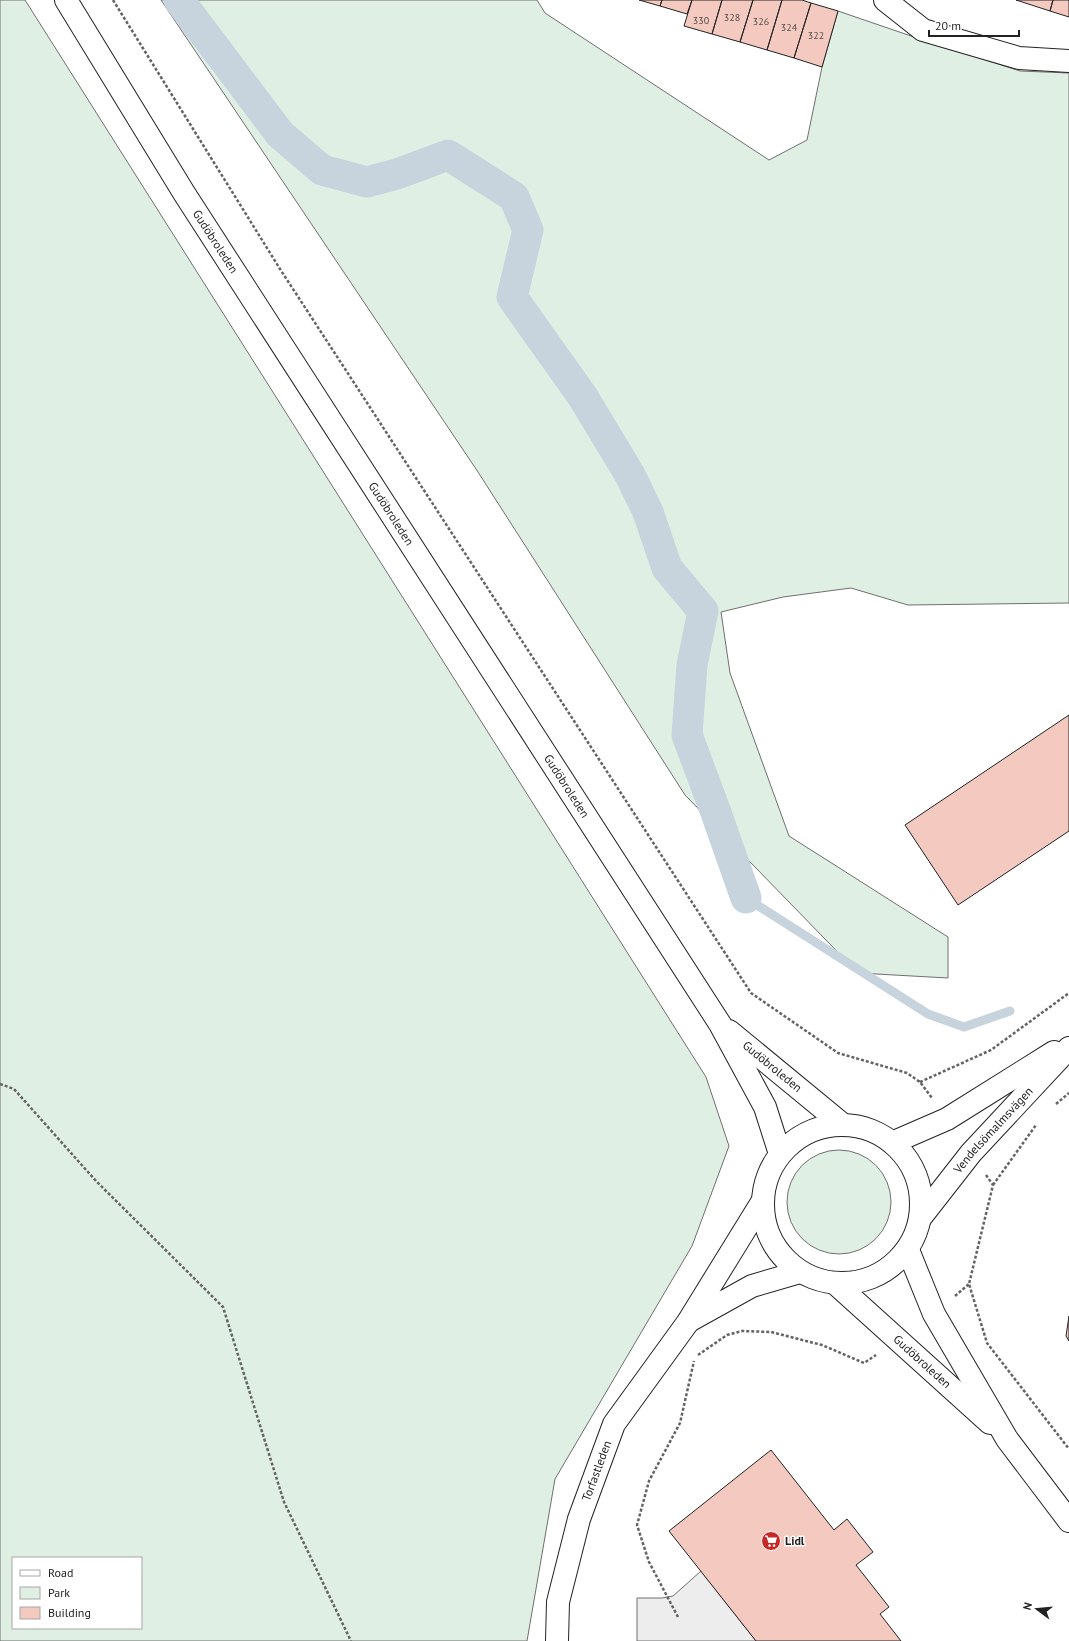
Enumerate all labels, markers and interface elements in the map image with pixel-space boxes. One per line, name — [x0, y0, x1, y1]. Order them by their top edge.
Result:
house number: 328 — [724, 11, 740, 24]
scale bar — [929, 12, 1019, 38]
house number: 330 — [693, 14, 710, 27]
house number: 326 — [753, 15, 769, 28]
text: 20 m — [935, 18, 961, 33]
house number: 324 — [781, 21, 798, 34]
house number: 322 — [808, 29, 824, 42]
street label: Gudöbroleden — [190, 207, 242, 276]
street label: Gudöbroleden — [365, 479, 417, 548]
street label: Gudöbroleden — [541, 751, 593, 820]
street label: Gudöbroleden — [740, 1037, 805, 1095]
street label: Vendelsömalmsvägen — [949, 1084, 1036, 1177]
street label: Gudöbroleden — [890, 1331, 954, 1391]
street label: Torfastleden — [578, 1438, 614, 1503]
supermarket icon: Lidl — [760, 1530, 782, 1552]
place label: Lidl — [785, 1533, 805, 1548]
legend — [12, 1557, 142, 1629]
text: Road — [48, 1565, 73, 1580]
text: Park — [48, 1585, 70, 1600]
north arrow — [1017, 1589, 1057, 1629]
text: N — [1020, 1601, 1035, 1612]
text: Building — [48, 1605, 91, 1620]

